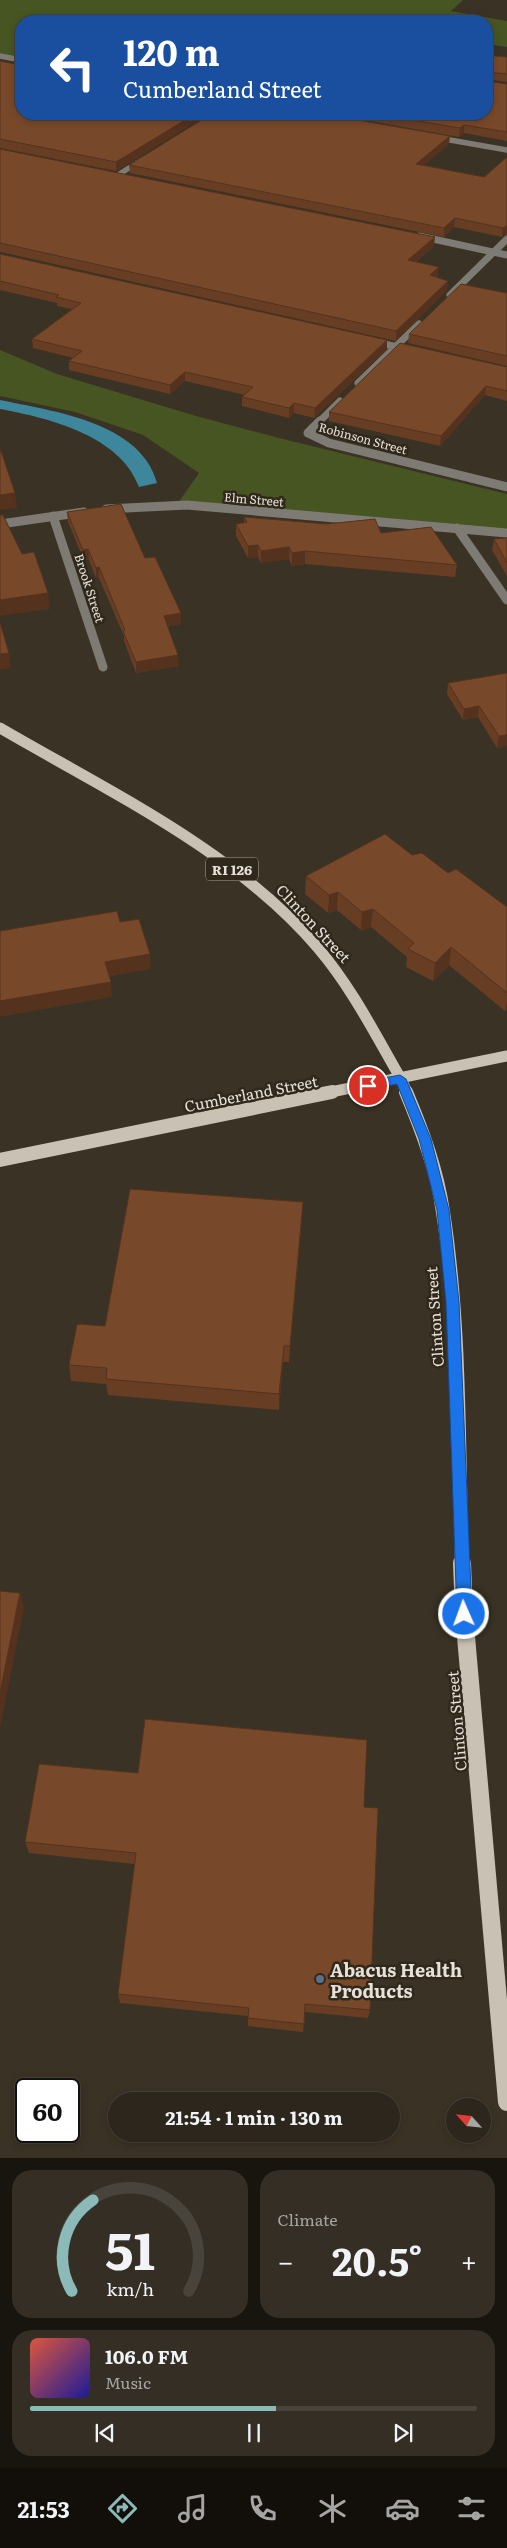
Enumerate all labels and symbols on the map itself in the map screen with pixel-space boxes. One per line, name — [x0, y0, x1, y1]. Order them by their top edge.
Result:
street label: Robinson Street — [317, 418, 409, 459]
street label: Elm Street — [223, 487, 285, 511]
street label: Brook Street — [70, 551, 110, 625]
road number: RI 126 — [206, 858, 258, 881]
street label: Clinton Street — [271, 878, 357, 968]
pin — [347, 1065, 389, 1107]
street label: Cumberland Street — [182, 1069, 320, 1117]
street label: Clinton Street — [419, 1266, 449, 1368]
position arrow — [437, 1587, 489, 1639]
street label: Clinton Street — [440, 1670, 472, 1772]
place label: Abacus Health Products — [330, 1956, 462, 2004]
marker: Abacus Health Products — [314, 1973, 326, 1985]
speed limit sign: 60 — [15, 2078, 80, 2143]
north arrow — [446, 2098, 491, 2142]

